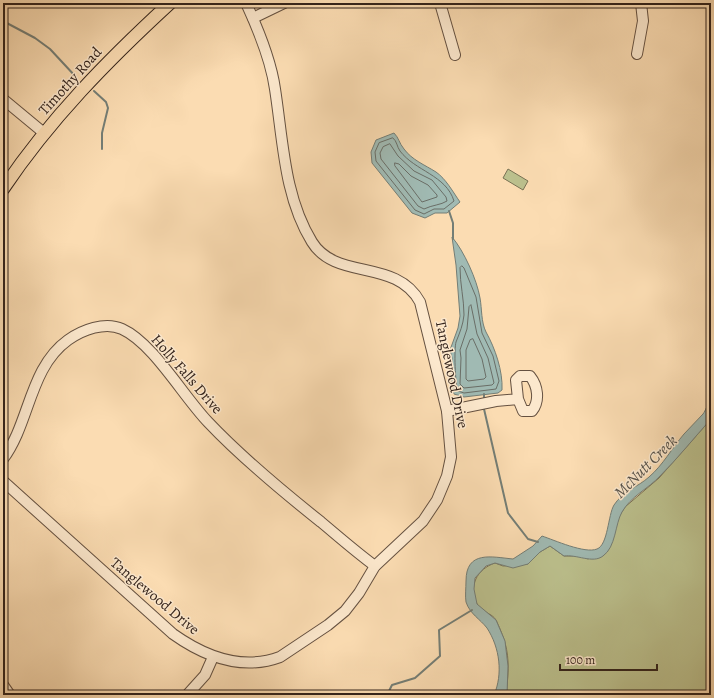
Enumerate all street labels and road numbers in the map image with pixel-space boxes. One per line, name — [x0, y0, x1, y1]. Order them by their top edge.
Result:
street label: Timothy Road — [34, 42, 107, 119]
street label: Tanglewood Drive — [431, 318, 473, 430]
street label: Holly Falls Drive — [147, 330, 227, 418]
street label: Tanglewood Drive — [106, 553, 204, 639]

